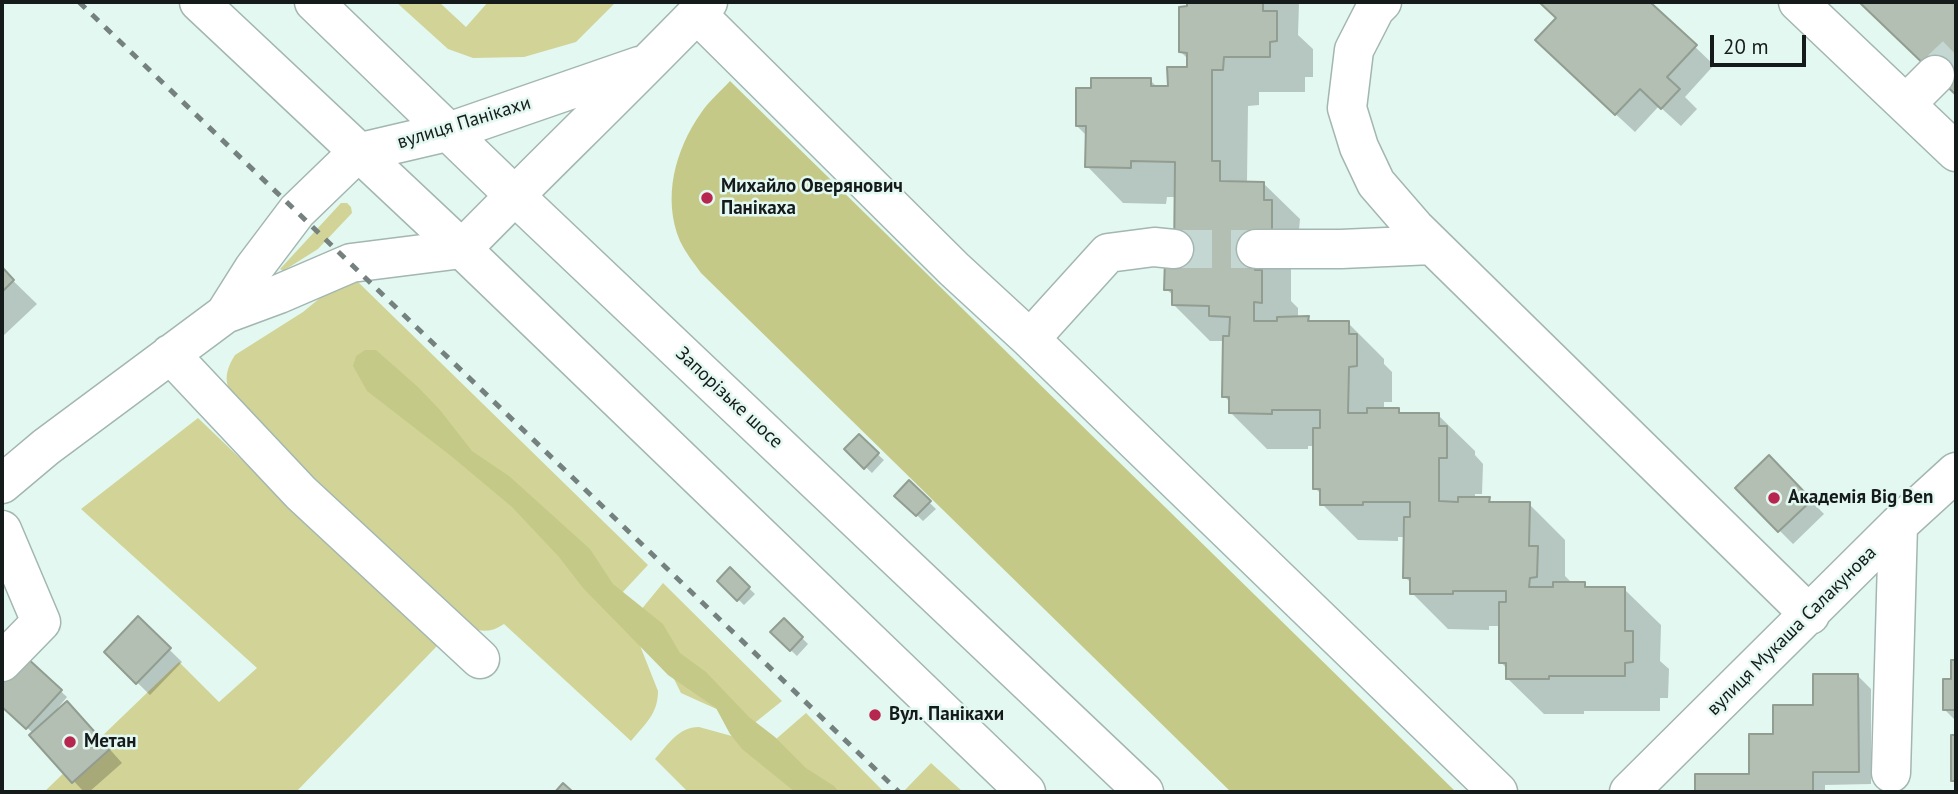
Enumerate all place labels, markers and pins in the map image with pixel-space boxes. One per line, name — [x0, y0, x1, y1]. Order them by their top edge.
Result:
place label: Михайло Оверянович Панікаха — [721, 176, 903, 220]
marker: Михайло Оверянович Панікаха — [699, 190, 715, 206]
place label: Академія Big Ben — [1788, 487, 1933, 509]
marker: Академія Big Ben — [1766, 490, 1782, 506]
place label: Вул. Панікахи — [889, 704, 1004, 726]
marker: Вул. Панікахи — [867, 707, 883, 723]
place label: Метан — [84, 731, 136, 753]
marker: Метан — [62, 734, 78, 750]

